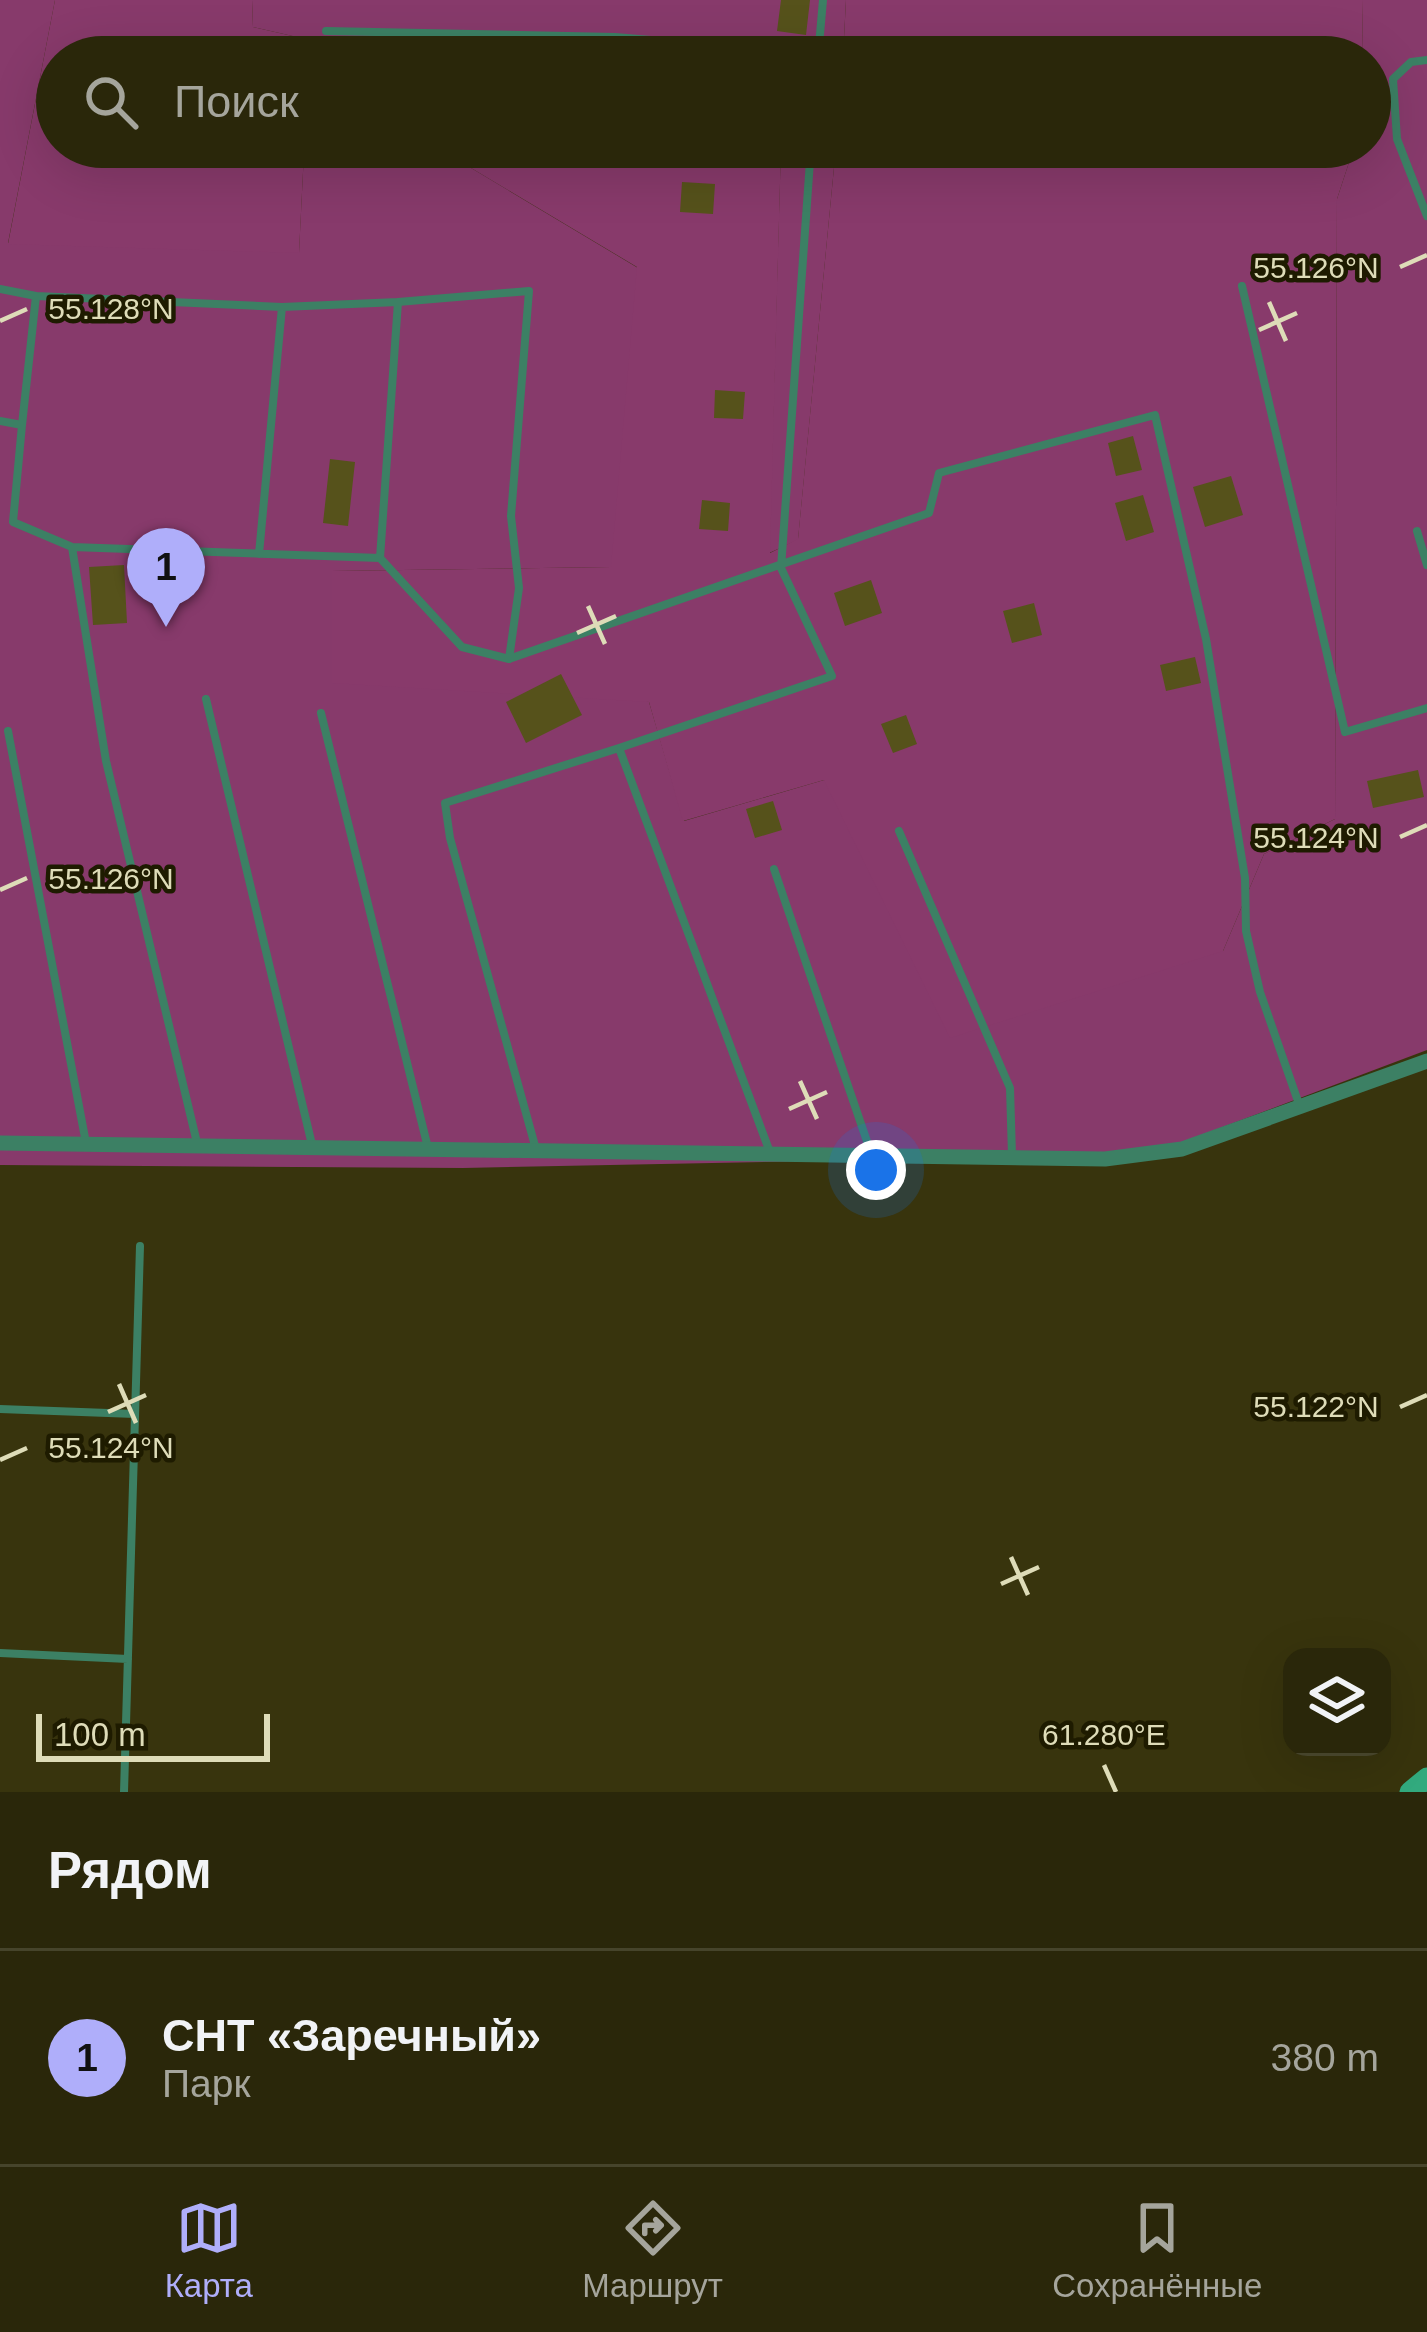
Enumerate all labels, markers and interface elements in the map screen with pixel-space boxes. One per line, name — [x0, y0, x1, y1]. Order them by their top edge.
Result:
search box — [36, 36, 1391, 168]
icon: search — [78, 69, 144, 135]
text: Поиск — [174, 76, 299, 127]
text: 55.126°N — [1253, 251, 1379, 284]
text: 55.128°N — [48, 292, 174, 325]
pin: 1 — [127, 528, 205, 627]
text: 55.124°N — [1253, 821, 1379, 854]
text: 55.126°N — [48, 862, 174, 895]
your location — [846, 1140, 906, 1200]
text: 55.122°N — [1253, 1390, 1379, 1423]
text: 55.124°N — [48, 1431, 174, 1464]
map controls — [1283, 1648, 1391, 1756]
button: layers — [1283, 1648, 1391, 1756]
scale bar — [36, 1708, 270, 1761]
text: 100 m — [54, 1716, 146, 1753]
text: 61.280°E — [1042, 1718, 1166, 1751]
text: Рядом — [48, 1842, 212, 1899]
text: СНТ «Заречный» — [162, 2010, 541, 2061]
text: 1 — [76, 2036, 98, 2079]
text: 380 m — [1271, 2036, 1379, 2079]
text: Парк — [162, 2062, 250, 2105]
tab: Карта — [165, 2195, 253, 2305]
tab: Маршрут — [582, 2195, 723, 2305]
tab: Сохранённые — [1052, 2195, 1262, 2305]

